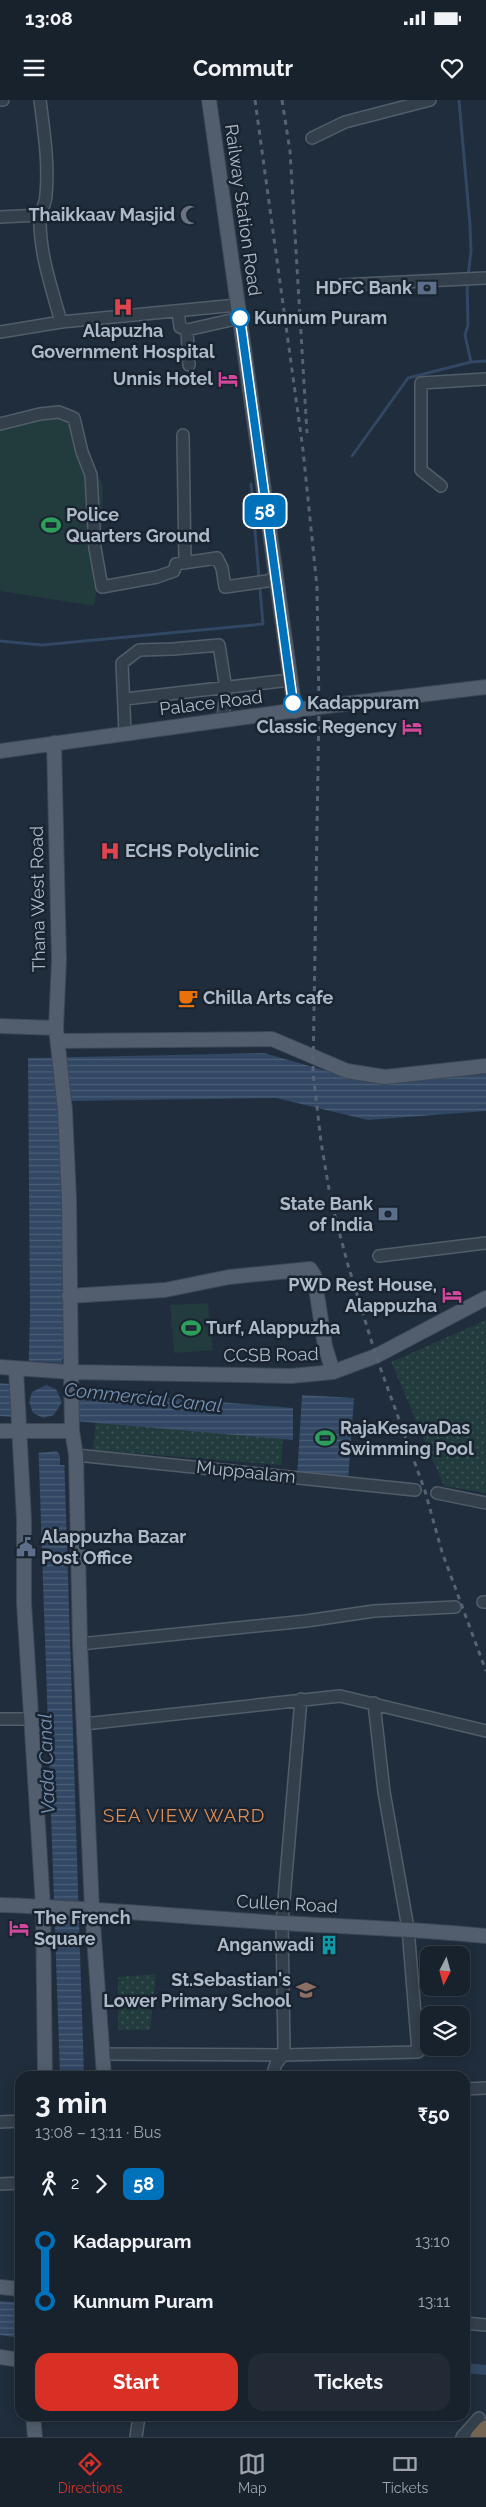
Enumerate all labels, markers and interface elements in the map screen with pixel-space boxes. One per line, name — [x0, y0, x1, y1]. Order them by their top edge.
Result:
text: 13:08 — [25, 7, 73, 29]
icon: menu — [20, 54, 48, 82]
icon: heart — [438, 54, 466, 82]
text: Commutr — [193, 55, 293, 81]
street label: Railway Station Road — [221, 123, 266, 297]
place label: Thaikkaav Masjid — [28, 204, 175, 225]
mosque icon: Thaikkaav Masjid — [179, 204, 201, 226]
place label: HDFC Bank — [315, 277, 413, 298]
bank icon: HDFC Bank — [416, 277, 438, 299]
hospital icon: Alapuzha Government Hospital — [112, 296, 134, 318]
place label: Kunnum Puram — [254, 307, 387, 328]
marker: Kunnum Puram — [230, 308, 250, 328]
place label: Alapuzha Government Hospital — [31, 320, 215, 362]
place label: Unnis Hotel — [113, 368, 213, 389]
hotel icon: Unnis Hotel — [217, 368, 239, 390]
line badge: 58 — [242, 495, 288, 527]
text: 58 — [255, 500, 275, 521]
place label: Police Quarters Ground — [66, 504, 210, 546]
sports icon: Police Quarters Ground — [40, 514, 62, 536]
street label: Palace Road — [158, 686, 264, 719]
place label: Kadappuram — [307, 692, 419, 713]
marker: Kadappuram — [283, 693, 303, 713]
place label: Classic Regency — [256, 716, 397, 737]
hotel icon: Classic Regency — [401, 716, 423, 738]
street label: Thana West Road — [26, 826, 49, 972]
hospital icon: ECHS Polyclinic — [99, 840, 121, 862]
place label: ECHS Polyclinic — [125, 840, 260, 861]
cafe icon: Chilla Arts cafe — [177, 987, 199, 1009]
place label: Chilla Arts cafe — [203, 987, 333, 1008]
place label: State Bank of India — [280, 1193, 374, 1235]
bank icon: State Bank of India — [377, 1203, 399, 1225]
place label: PWD Rest House, Alappuzha — [288, 1274, 437, 1316]
hotel icon: PWD Rest House, Alappuzha — [441, 1284, 463, 1306]
sports icon: Turf, Alappuzha — [180, 1317, 202, 1339]
place label: Turf, Alappuzha — [206, 1317, 340, 1338]
street label: CCSB Road — [223, 1343, 319, 1366]
water label: Commercial Canal — [63, 1378, 223, 1416]
place label: RajaKesavaDas Swimming Pool — [340, 1417, 474, 1459]
sports icon: RajaKesavaDas Swimming Pool — [314, 1427, 336, 1449]
street label: Muppaalam — [195, 1456, 297, 1487]
place label: Alappuzha Bazar Post Office — [41, 1526, 186, 1568]
public building icon: Alappuzha Bazar Post Office — [15, 1536, 37, 1558]
water label: Vada Canal — [33, 1713, 59, 1815]
district label: SEA VIEW WARD — [103, 1804, 265, 1826]
street label: Cullen Road — [236, 1890, 338, 1917]
place label: The French Square — [34, 1907, 131, 1949]
hotel icon: The French Square — [8, 1917, 30, 1939]
place label: Anganwadi — [217, 1934, 314, 1955]
building icon: Anganwadi — [318, 1934, 340, 1956]
north arrow — [420, 1946, 470, 1996]
map controls — [420, 1946, 470, 2056]
place label: St.Sebastian's Lower Primary School — [103, 1969, 291, 2011]
school or university icon: St.Sebastian's Lower Primary School — [295, 1979, 317, 2001]
button: layers — [420, 2006, 470, 2056]
text: 3 min — [35, 2087, 107, 2120]
text: ₹50 — [418, 2103, 450, 2125]
text: 13:08 – 13:11 · Bus — [35, 2123, 161, 2142]
icon: walk — [35, 2170, 63, 2198]
icon: forward — [87, 2170, 115, 2198]
text: 58 — [133, 2173, 154, 2194]
text: 2 — [71, 2174, 79, 2193]
text: Kadappuram — [73, 2230, 191, 2252]
text: 13:10 — [415, 2232, 450, 2251]
text: Kunnum Puram — [73, 2290, 214, 2312]
text: 13:11 — [418, 2292, 450, 2311]
button: Start — [35, 2353, 238, 2411]
button: Tickets — [248, 2353, 450, 2411]
tab: Directions — [58, 2450, 122, 2496]
tab: Map — [238, 2450, 267, 2496]
tab: Tickets — [382, 2450, 428, 2496]

